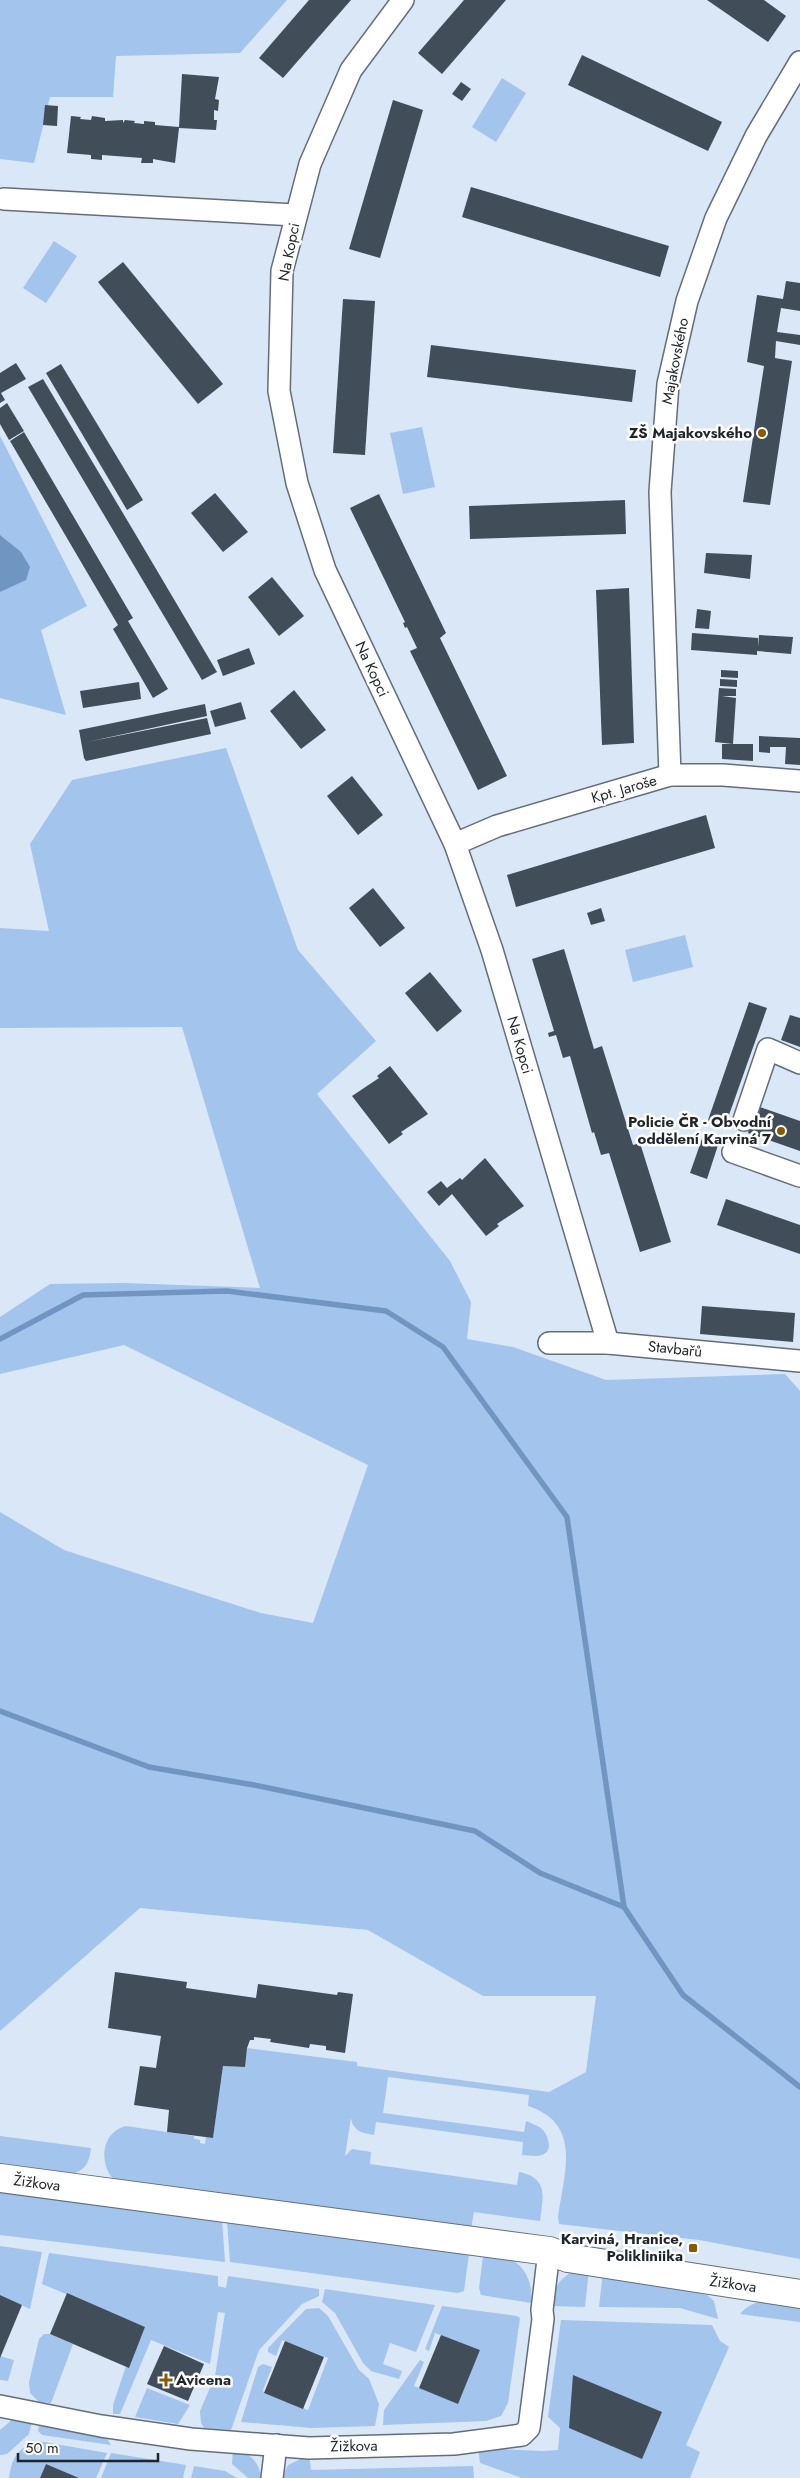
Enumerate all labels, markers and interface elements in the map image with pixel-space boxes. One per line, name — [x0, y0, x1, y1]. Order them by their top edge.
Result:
street label: Na Kopci — [273, 221, 305, 283]
street label: Majakovského — [656, 316, 694, 406]
place label: ZŠ Majakovského — [629, 422, 752, 444]
marker: ZŠ Majakovského — [756, 427, 768, 439]
street label: Na Kopci — [350, 638, 394, 700]
street label: Kpt. Jaroše — [589, 769, 660, 809]
street label: Na Kopci — [501, 1014, 539, 1076]
place label: Policie ČR - Obvodní oddělení Karviná 7 — [628, 1111, 772, 1150]
marker: Policie ČR - Obvodní oddělení Karviná 7 — [775, 1125, 787, 1137]
street label: Stavbařů — [647, 1335, 703, 1363]
street label: Žižkova — [12, 2169, 62, 2197]
place label: Karviná, Hranice, Polikliniika — [561, 2228, 683, 2267]
marker: Karviná, Hranice, Polikliniika — [687, 2242, 699, 2254]
street label: Žižkova — [708, 2270, 758, 2298]
place label: Avicena — [175, 2369, 231, 2391]
marker: Avicena — [160, 2374, 172, 2386]
scale bar — [18, 2430, 158, 2462]
street label: Žižkova — [330, 2435, 378, 2457]
text: 50 m — [25, 2437, 59, 2459]

